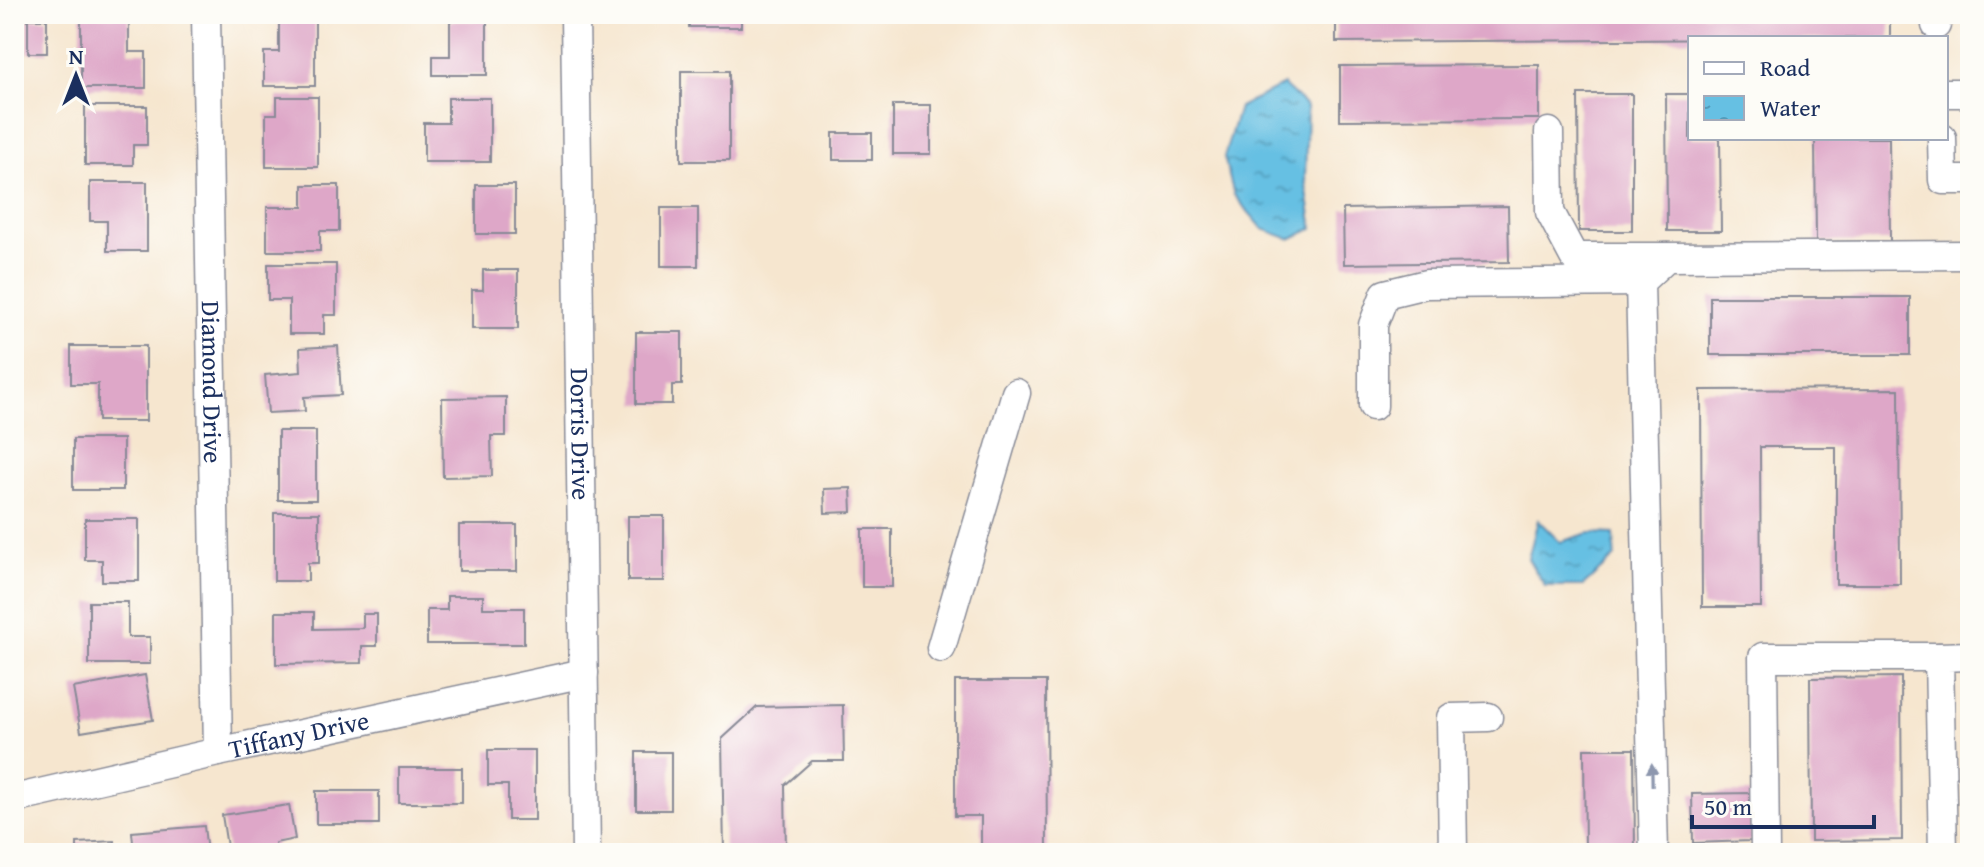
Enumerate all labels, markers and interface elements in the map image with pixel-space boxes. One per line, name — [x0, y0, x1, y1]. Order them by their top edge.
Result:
north arrow — [36, 36, 116, 116]
legend — [1688, 36, 1948, 140]
text: N — [69, 40, 84, 72]
text: Road — [1760, 50, 1810, 85]
text: Water — [1760, 90, 1821, 125]
street label: Diamond Drive — [192, 300, 233, 464]
street label: Dorris Drive — [561, 368, 601, 500]
street label: Tiffany Drive — [225, 700, 372, 768]
one-way arrow — [1646, 762, 1659, 787]
scale bar — [1692, 779, 1874, 829]
text: 50 m — [1704, 789, 1752, 824]

